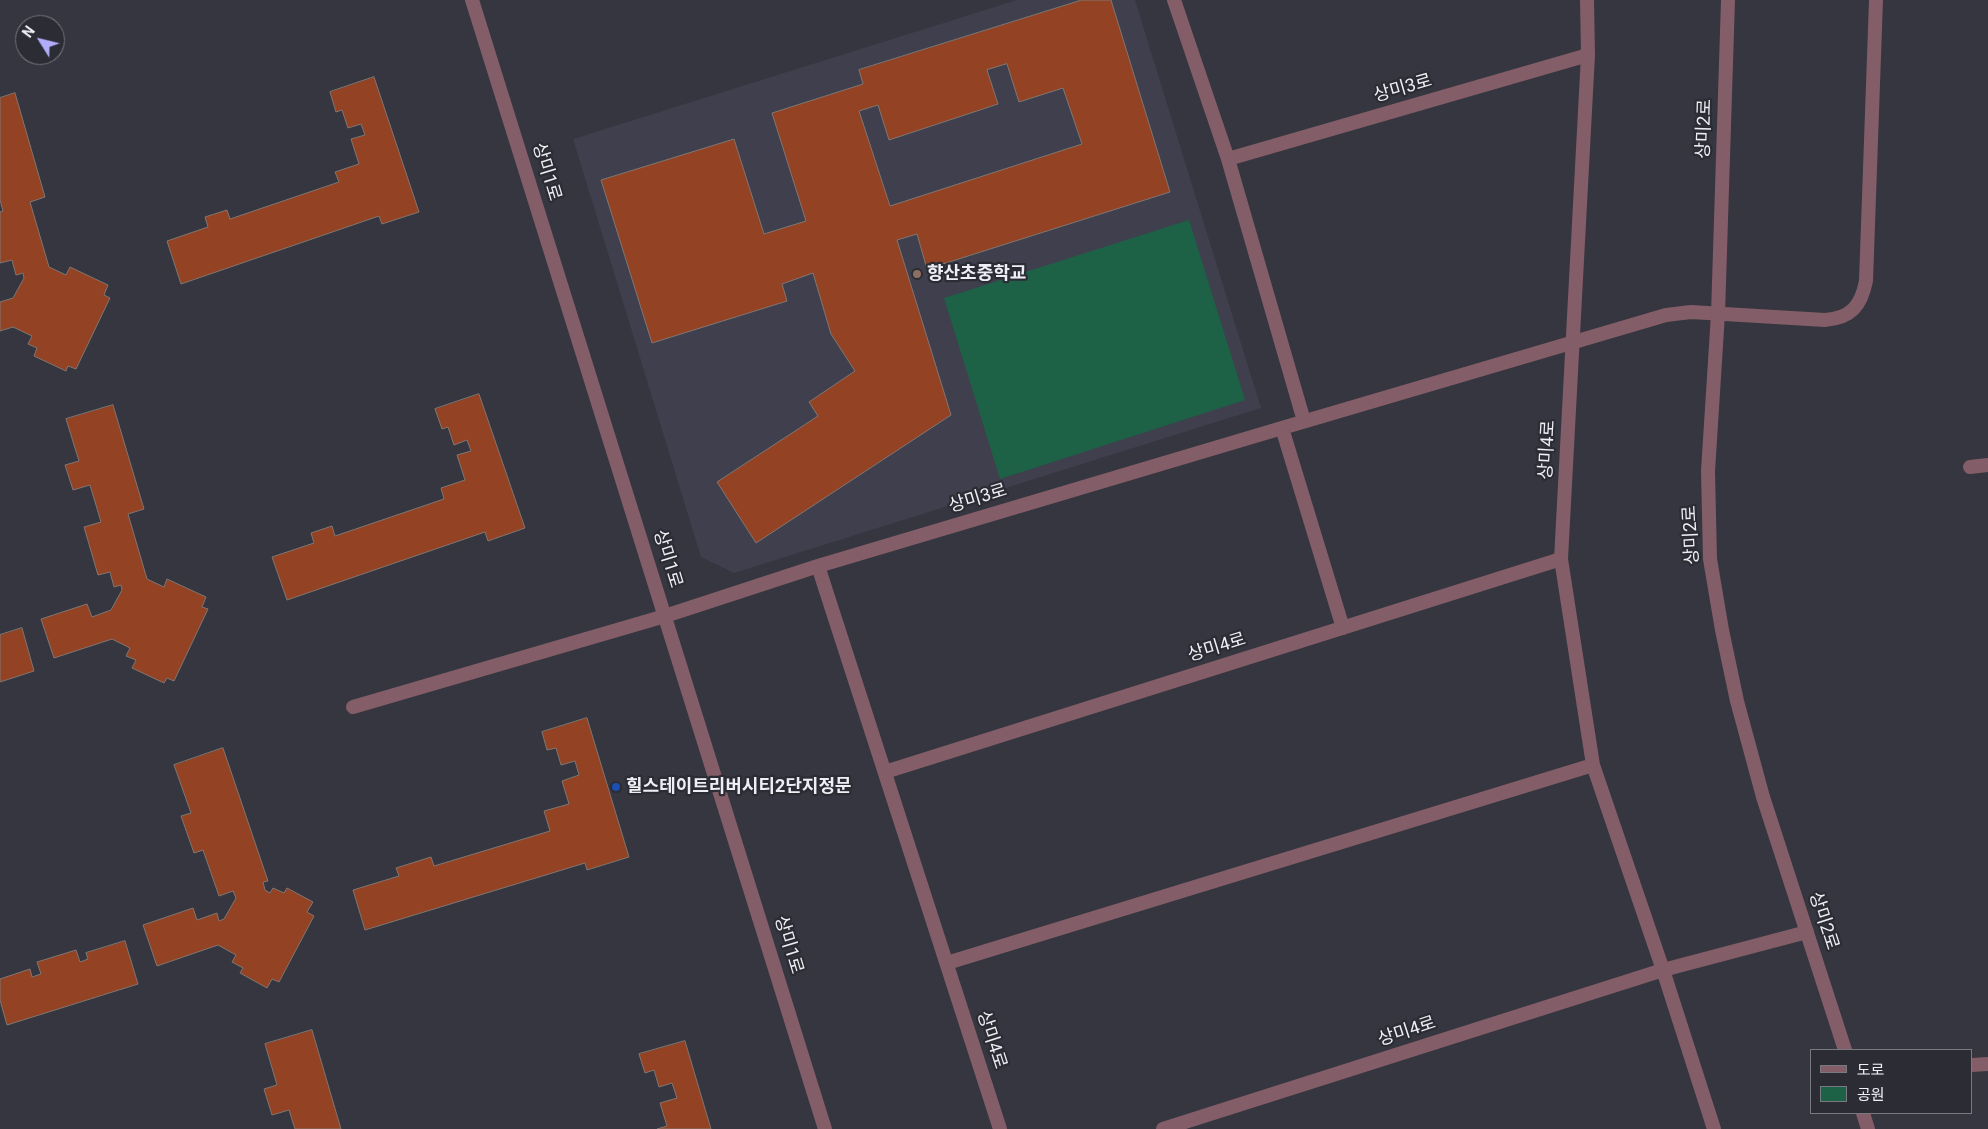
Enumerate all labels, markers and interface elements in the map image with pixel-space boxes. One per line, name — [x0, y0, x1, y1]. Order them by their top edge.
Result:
north arrow — [15, 15, 65, 65]
text: N — [19, 23, 38, 40]
street label: 상미3로 — [1371, 70, 1435, 108]
street label: 상미2로 — [1693, 99, 1717, 159]
street label: 상미1로 — [527, 140, 565, 204]
place label: 향산초중학교 — [927, 263, 1026, 285]
marker: 향산초중학교 — [911, 268, 923, 280]
street label: 상미4로 — [1536, 420, 1560, 480]
street label: 상미3로 — [946, 480, 1010, 518]
street label: 상미2로 — [1680, 505, 1704, 565]
street label: 상미1로 — [648, 527, 686, 591]
street label: 상미4로 — [1185, 629, 1249, 667]
place label: 힐스테이트리버시티2단지정문 — [626, 776, 852, 798]
marker: 힐스테이트리버시티2단지정문 — [610, 781, 622, 793]
street label: 상미2로 — [1803, 889, 1843, 953]
street label: 상미1로 — [769, 913, 807, 977]
street label: 상미4로 — [971, 1008, 1011, 1072]
street label: 상미4로 — [1375, 1012, 1439, 1052]
legend — [1810, 1049, 1973, 1114]
text: 도로 — [1857, 1061, 1885, 1079]
text: 공원 — [1857, 1086, 1885, 1104]

